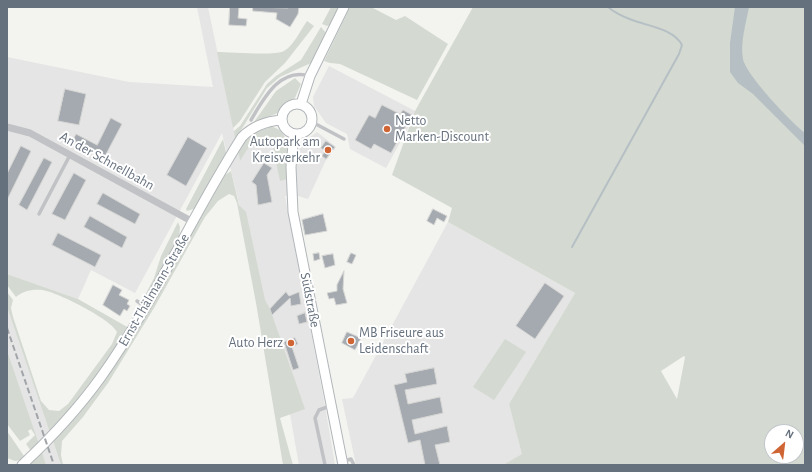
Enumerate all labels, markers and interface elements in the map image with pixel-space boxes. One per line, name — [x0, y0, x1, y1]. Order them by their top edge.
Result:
place label: Netto Marken-Discount — [395, 113, 489, 146]
marker: Netto Marken-Discount — [382, 124, 392, 134]
street label: An der Schnellbahn — [57, 128, 157, 194]
place label: Autopark am Kreisverkehr — [250, 134, 320, 166]
marker: Autopark am Kreisverkehr — [323, 145, 333, 155]
street label: Ernst-Thälmann-Straße — [115, 231, 193, 349]
street label: Südstraße — [296, 271, 324, 329]
place label: MB Friseure aus Leidenschaft — [359, 325, 444, 358]
place label: Auto Herz — [229, 335, 283, 351]
marker: MB Friseure aus Leidenschaft — [346, 336, 356, 346]
marker: Auto Herz — [286, 338, 296, 348]
north arrow — [764, 424, 804, 464]
text: N — [783, 427, 795, 440]

